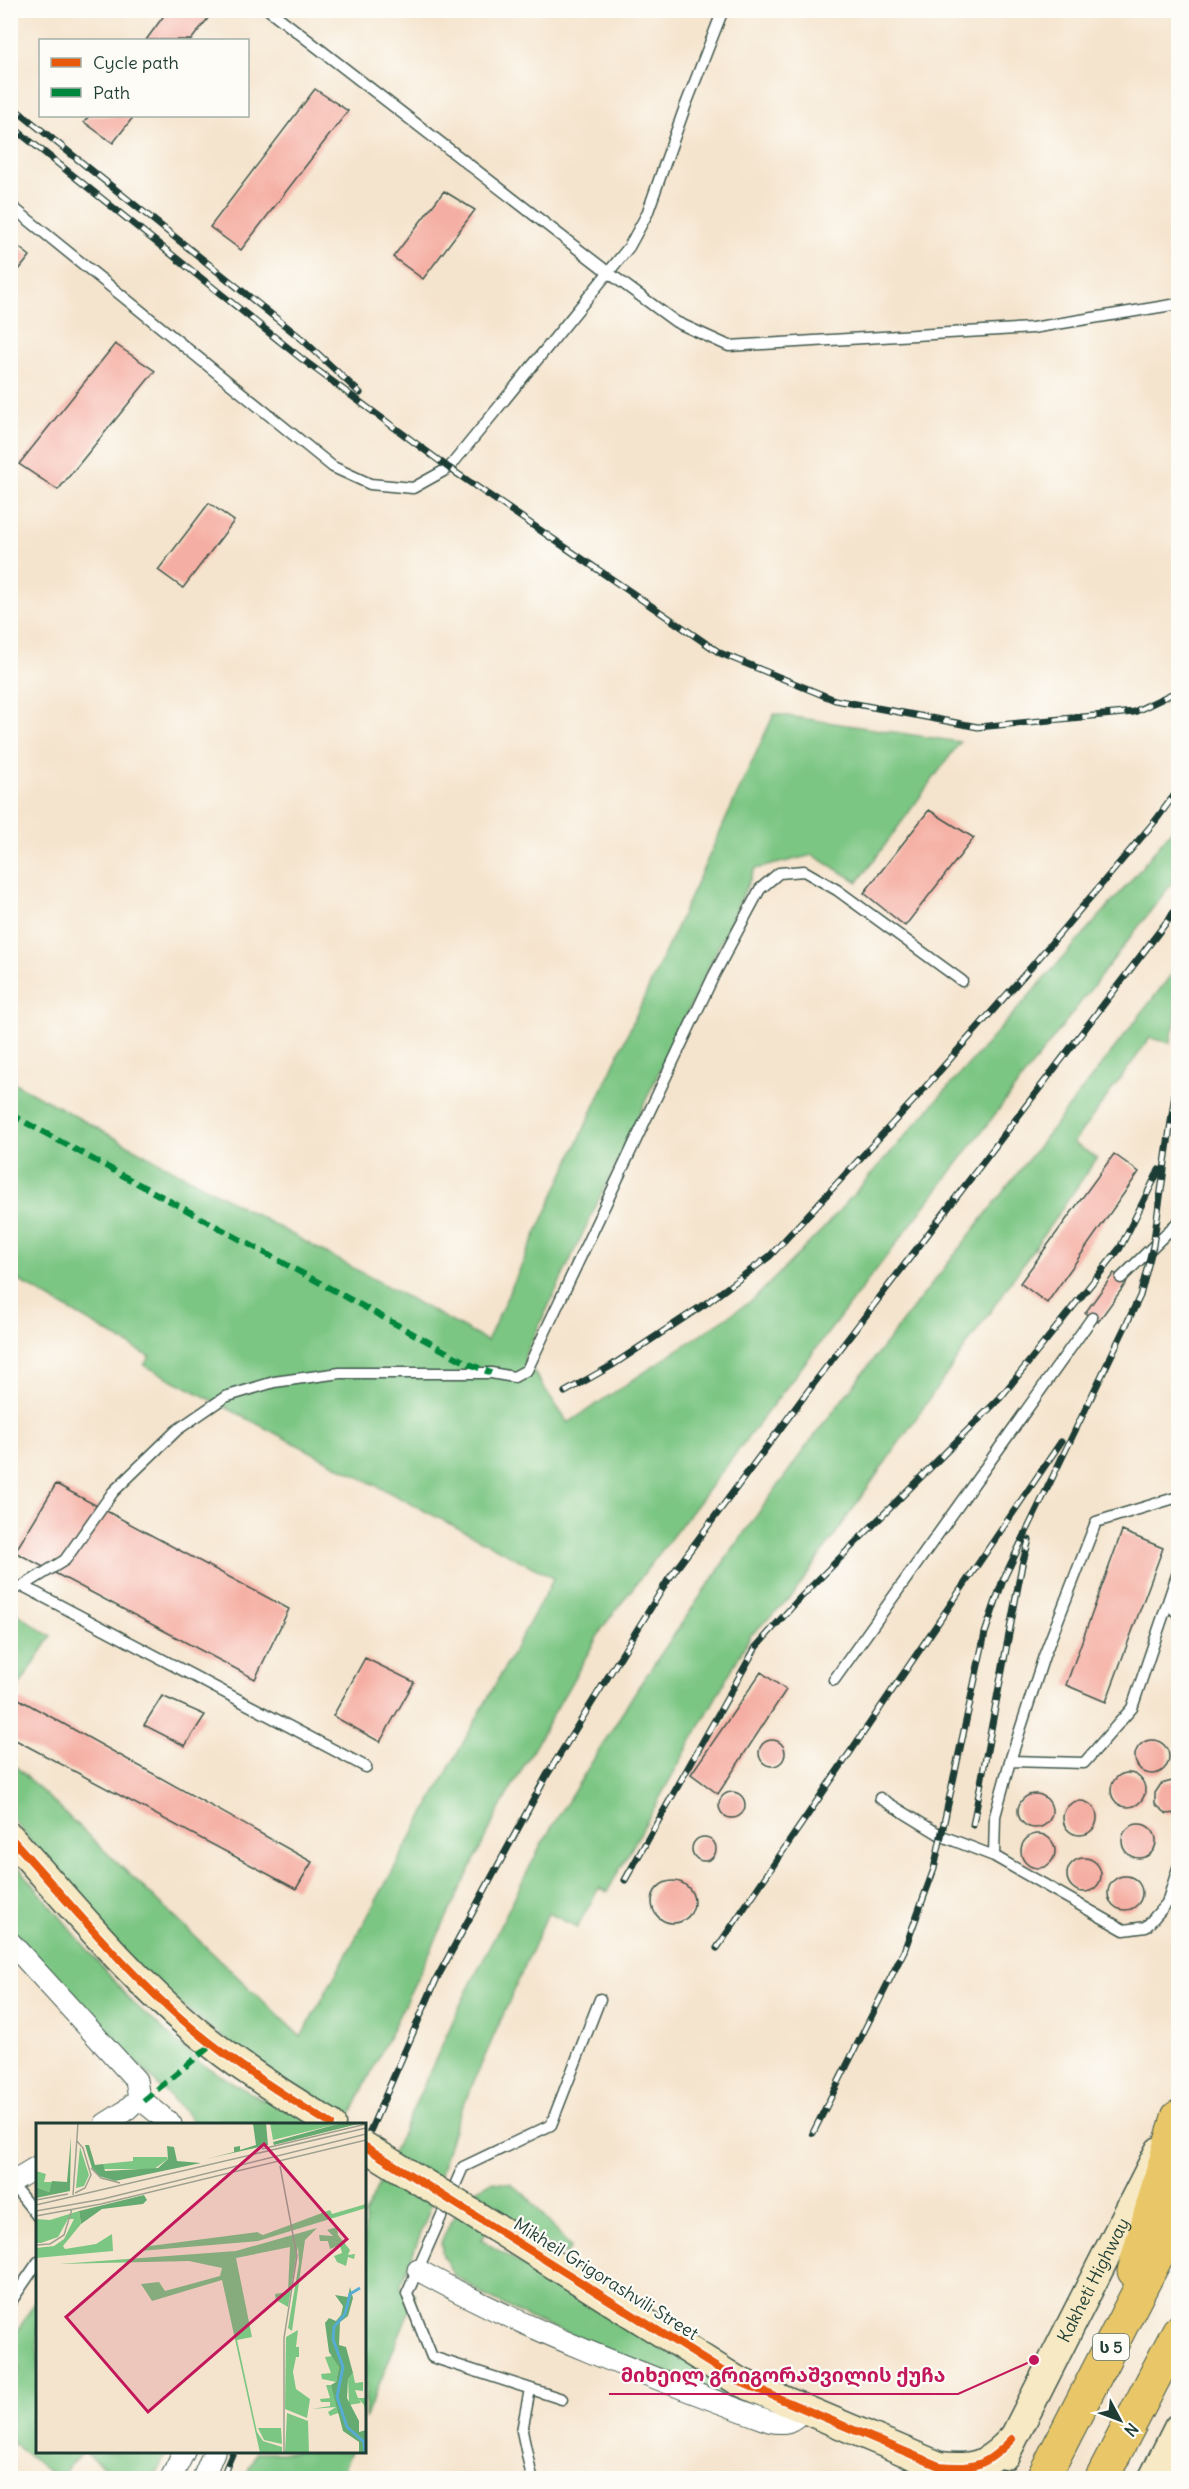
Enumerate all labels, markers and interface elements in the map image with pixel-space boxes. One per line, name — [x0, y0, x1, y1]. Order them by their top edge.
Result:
legend — [39, 39, 249, 117]
text: Cycle path — [93, 51, 179, 74]
text: Path — [93, 81, 130, 104]
inset map — [36, 2123, 366, 2453]
street label: Mikheil Grigorashvili Street — [510, 2212, 703, 2345]
street label: Kakheti Highway — [1052, 2214, 1134, 2346]
road number: ს 5 — [1093, 2334, 1129, 2360]
callout: მიხეილ გრიგორაშვილის ქუჩა — [609, 2356, 958, 2394]
text: მიხეილ გრიგორაშვილის ქუჩა — [621, 2362, 945, 2387]
north arrow — [1090, 2390, 1150, 2450]
text: N — [1120, 2419, 1142, 2441]

